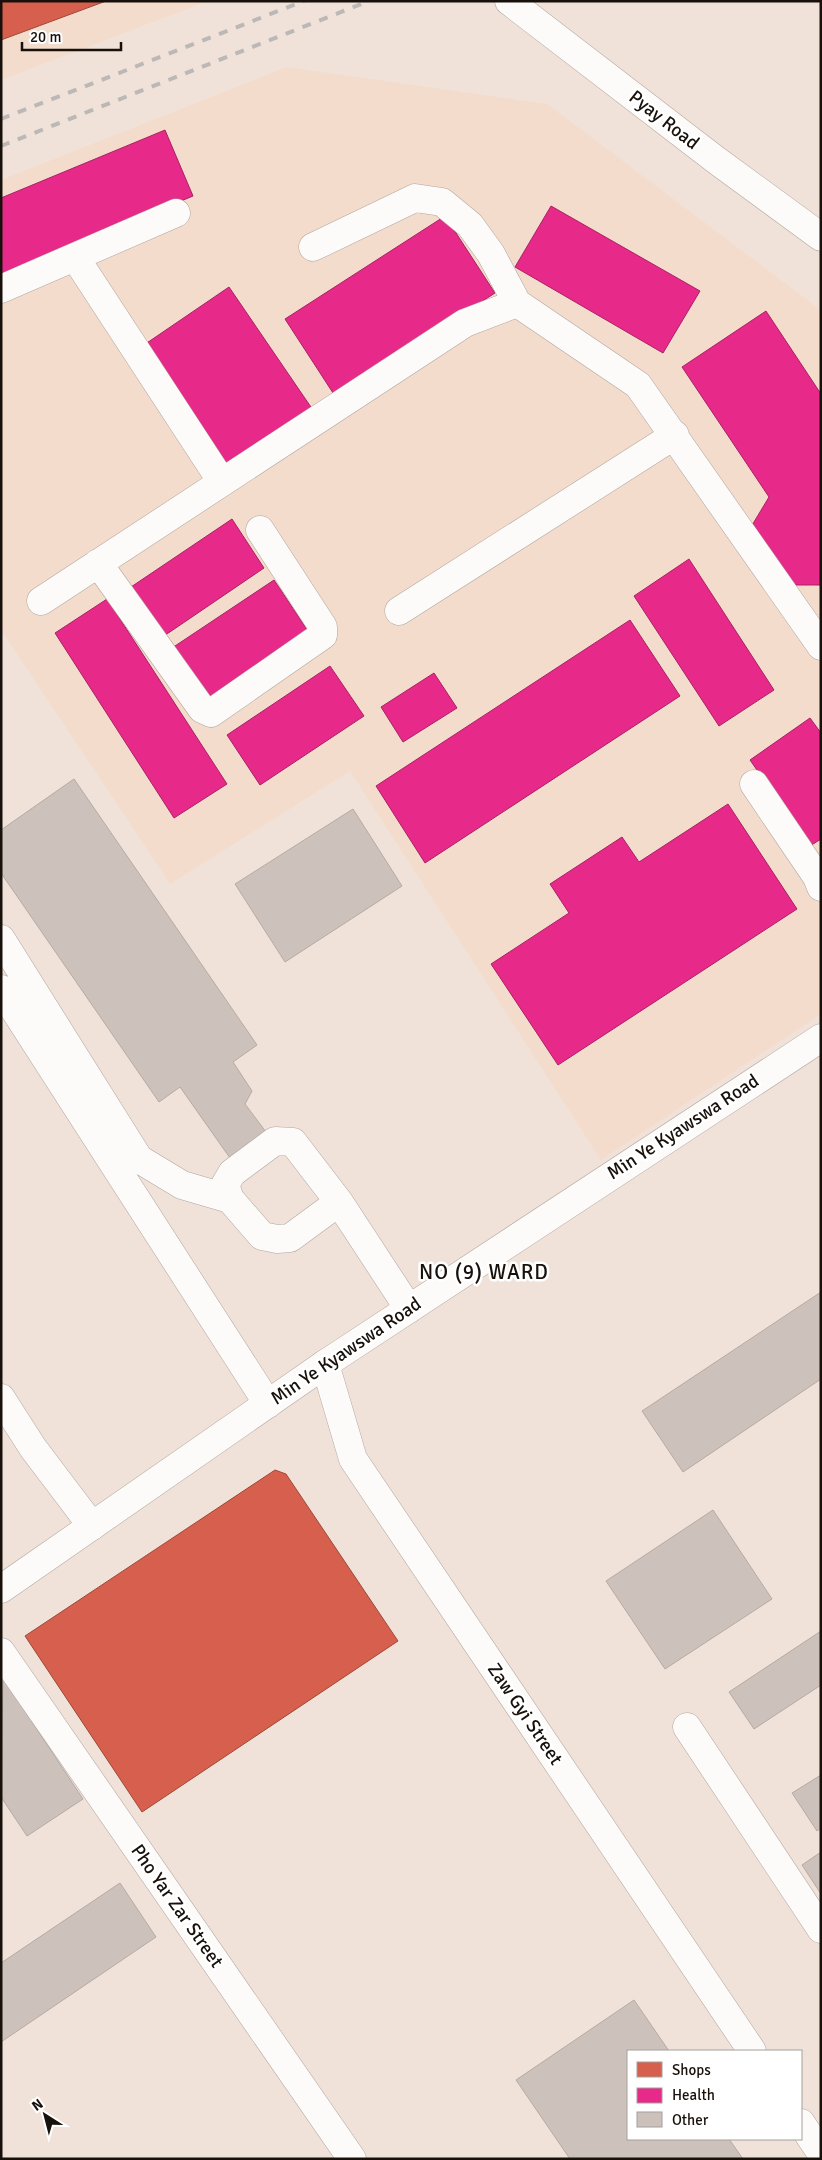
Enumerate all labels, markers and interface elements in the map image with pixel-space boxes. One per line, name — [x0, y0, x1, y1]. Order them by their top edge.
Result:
scale bar — [22, 20, 121, 52]
text: 20 m — [30, 28, 61, 46]
street label: Pyay Road — [624, 85, 704, 155]
street label: Min Ye Kyawswa Road — [603, 1069, 763, 1185]
district label: NO (9) WARD — [419, 1259, 549, 1285]
street label: Min Ye Kyawswa Road — [266, 1292, 426, 1410]
street label: Zaw Gyi Street — [482, 1658, 568, 1770]
street label: Pho Yar Zar Street — [125, 1840, 229, 1973]
legend — [627, 2050, 802, 2140]
text: Shops — [672, 2061, 711, 2079]
text: Health — [672, 2086, 715, 2104]
north arrow — [20, 2090, 70, 2140]
text: N — [29, 2095, 47, 2115]
text: Other — [672, 2111, 709, 2129]

